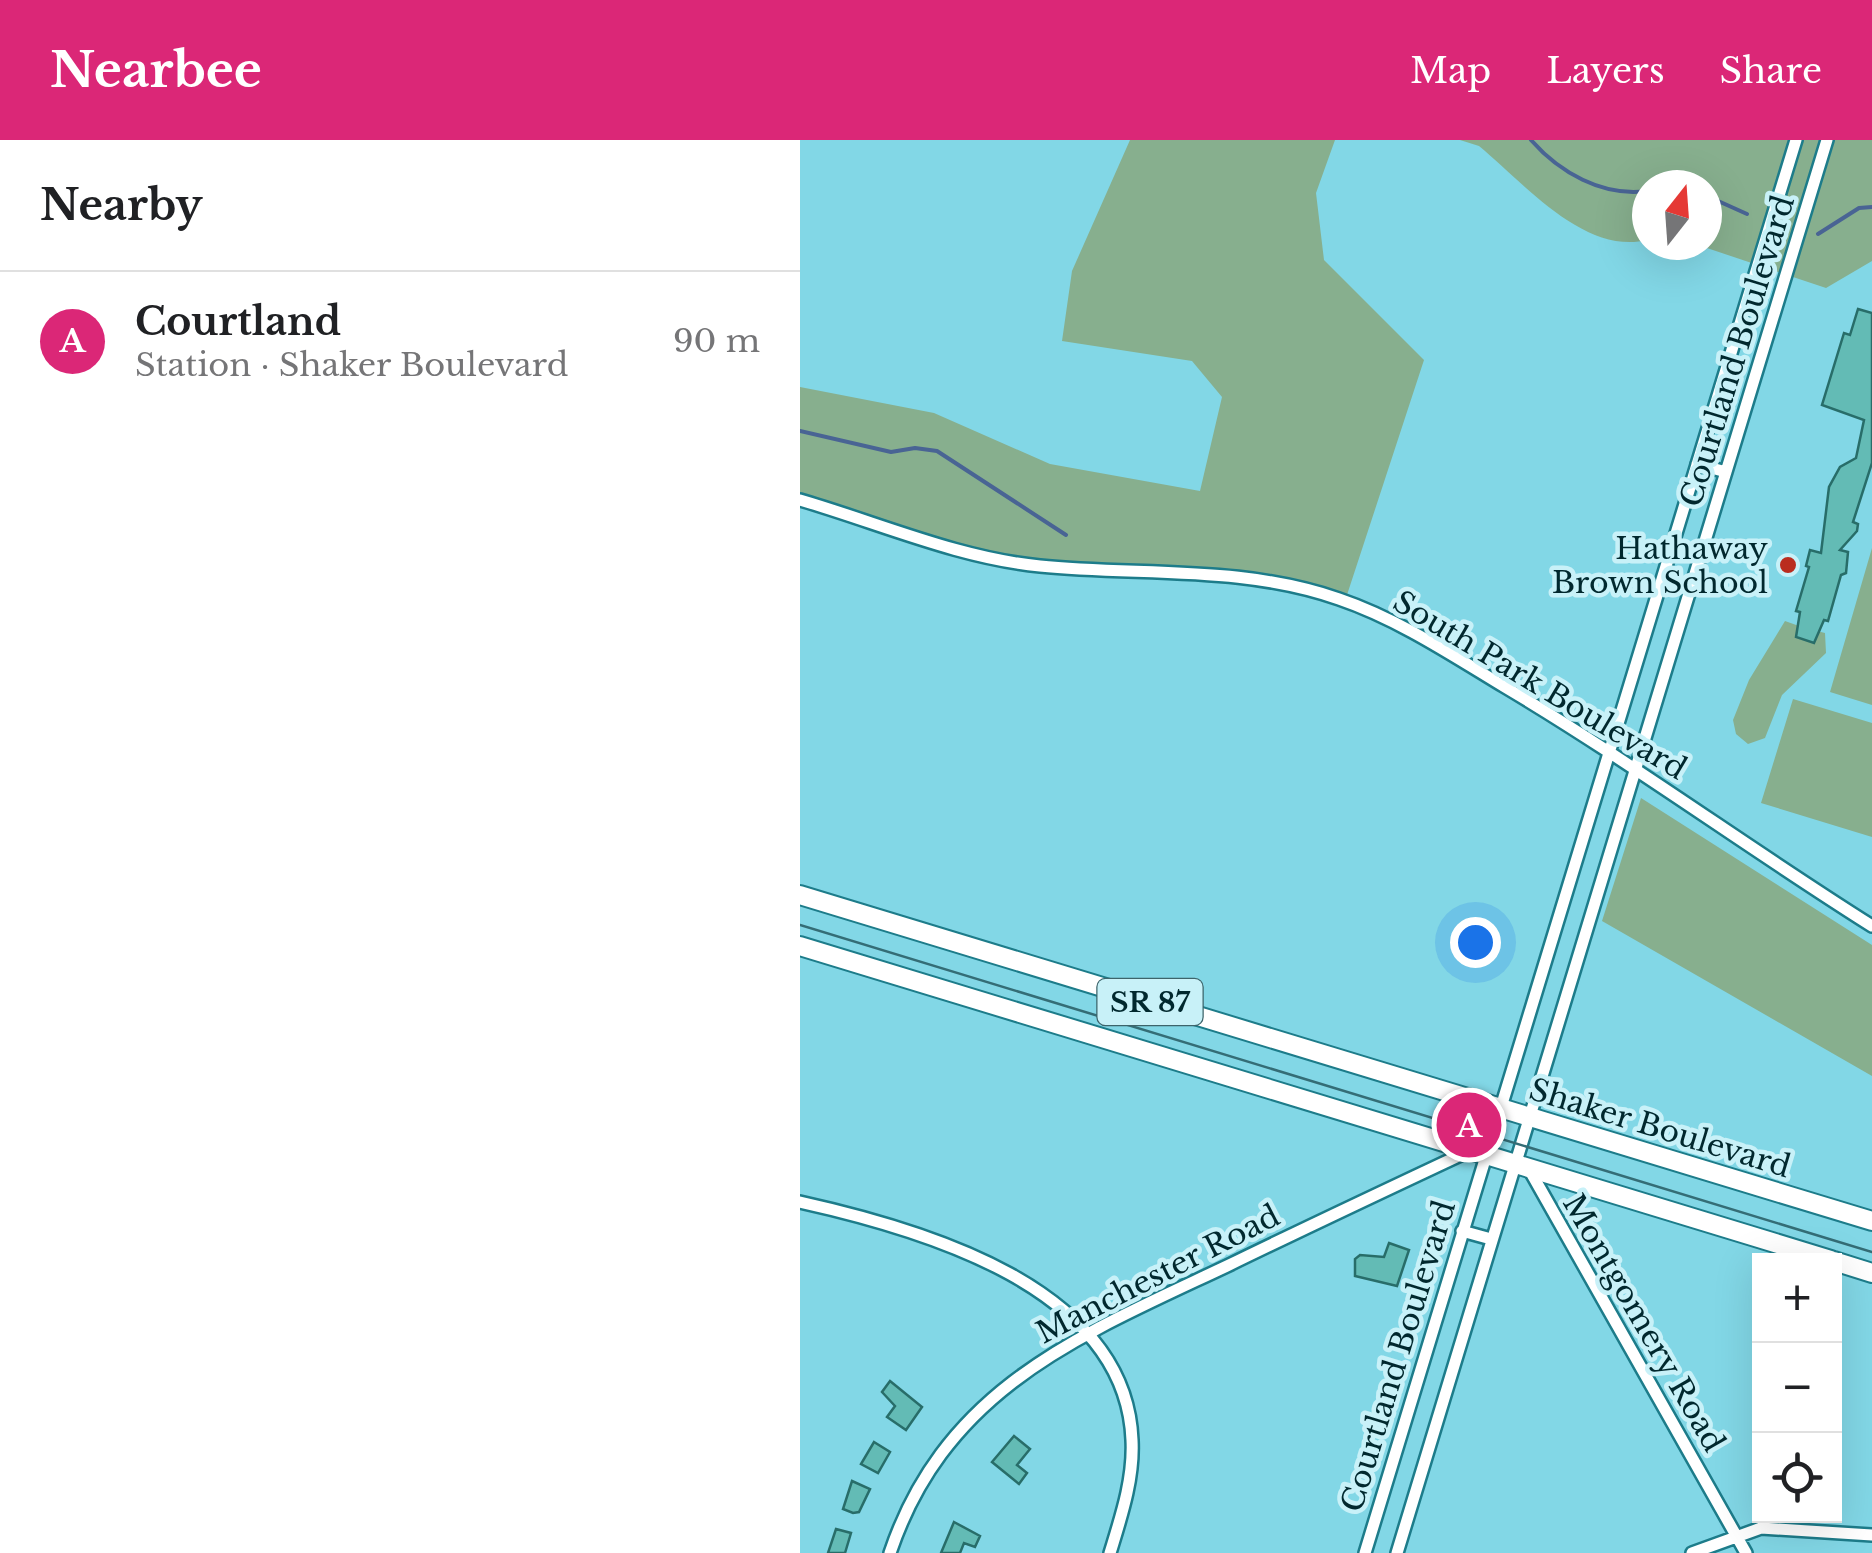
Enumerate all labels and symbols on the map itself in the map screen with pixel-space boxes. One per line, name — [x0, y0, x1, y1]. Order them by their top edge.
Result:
north arrow — [1632, 170, 1722, 260]
street label: Courtland Boulevard — [1672, 191, 1802, 511]
place label: Hathaway Brown School — [1552, 530, 1768, 601]
marker: Hathaway Brown School — [1777, 554, 1799, 576]
street label: South Park Boulevard — [1387, 583, 1693, 787]
your location — [1450, 917, 1501, 968]
road number: SR 87 — [1098, 979, 1202, 1025]
street label: Shaker Boulevard — [1525, 1071, 1795, 1185]
pin: A — [1436, 1088, 1502, 1162]
street label: Montgomery Road — [1555, 1188, 1733, 1458]
street label: Courtland Boulevard — [1333, 1196, 1463, 1516]
street label: Manchester Road — [1030, 1197, 1286, 1351]

